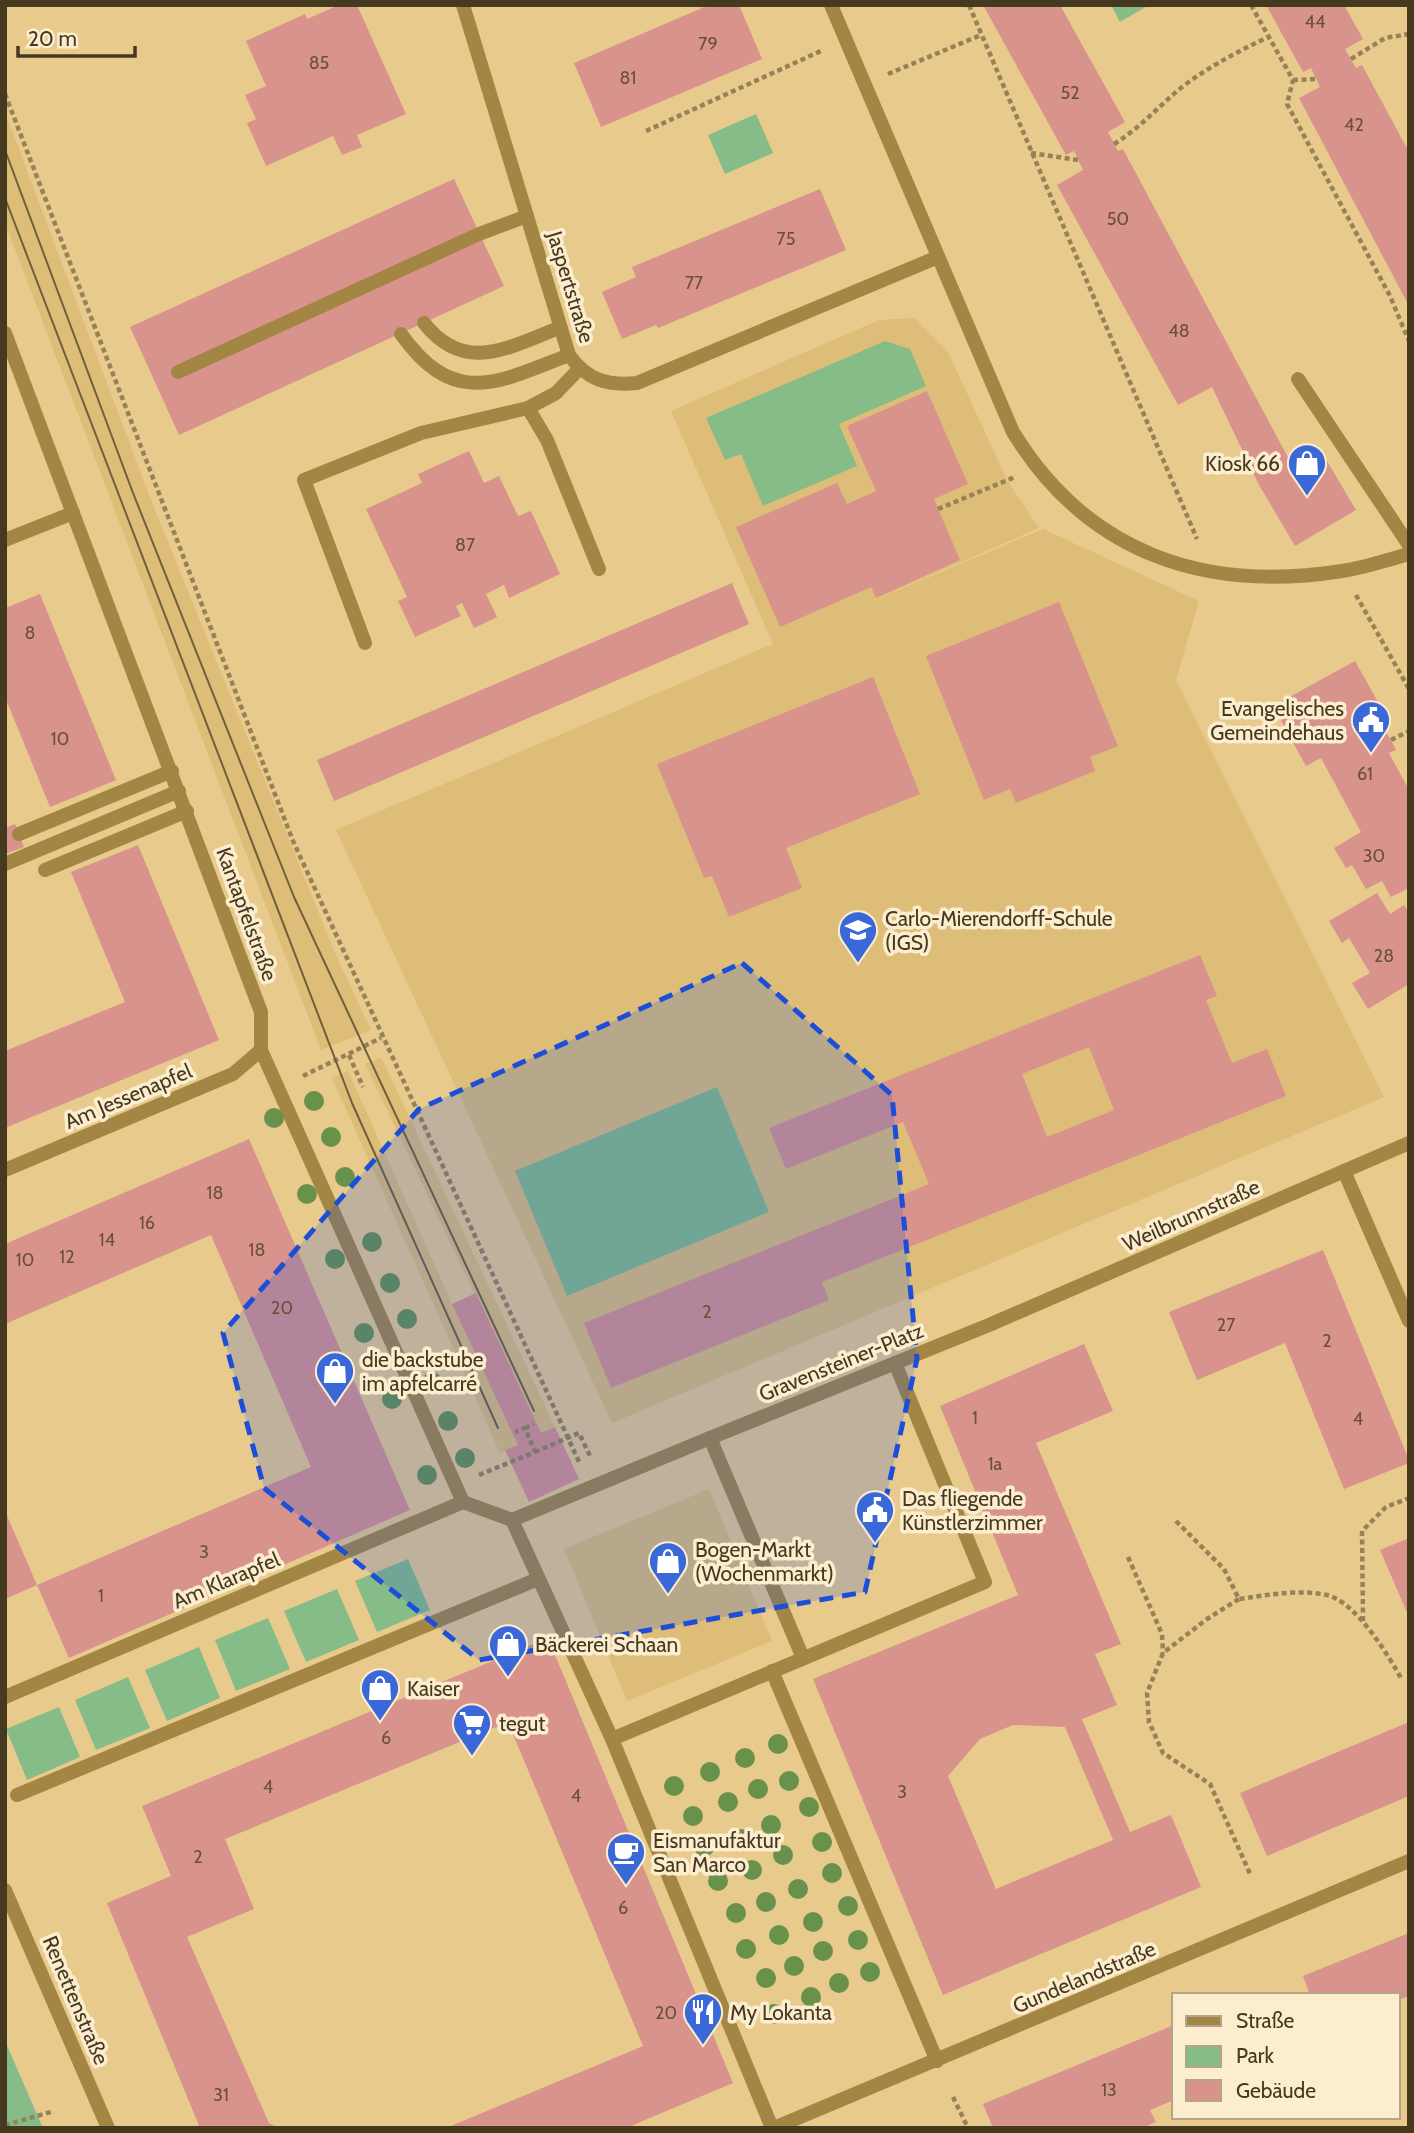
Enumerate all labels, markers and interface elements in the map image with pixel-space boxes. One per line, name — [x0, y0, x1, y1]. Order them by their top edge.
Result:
house number: 44 — [1305, 11, 1325, 33]
scale bar — [18, 14, 135, 58]
text: 20 m — [28, 26, 77, 51]
house number: 79 — [698, 33, 718, 55]
house number: 85 — [309, 52, 329, 74]
house number: 81 — [620, 67, 636, 89]
house number: 52 — [1060, 82, 1080, 104]
house number: 42 — [1344, 114, 1364, 136]
house number: 50 — [1107, 208, 1129, 230]
street label: Jaspertstraße — [542, 227, 600, 346]
house number: 75 — [777, 228, 795, 250]
house number: 77 — [685, 272, 703, 294]
house number: 48 — [1168, 320, 1190, 342]
shop icon: Kiosk 66 — [1286, 442, 1328, 497]
place label: Kiosk 66 — [1205, 451, 1280, 476]
house number: 87 — [455, 534, 475, 556]
house number: 8 — [25, 622, 35, 644]
place label: Evangelisches Gemeindehaus — [1210, 696, 1344, 745]
public building icon: Evangelisches Gemeindehaus — [1350, 699, 1392, 754]
house number: 10 — [51, 728, 69, 750]
house number: 61 — [1357, 763, 1373, 785]
street label: Kantapfelstraße — [211, 844, 283, 984]
house number: 30 — [1363, 845, 1385, 867]
place label: Carlo-Mierendorff-Schule (IGS) — [885, 906, 1113, 955]
school or university icon: Carlo-Mierendorff-Schule (IGS) — [837, 909, 879, 964]
house number: 28 — [1374, 945, 1394, 967]
street label: Am Jessenapfel — [61, 1058, 195, 1134]
street label: Weilbrunnstraße — [1119, 1174, 1263, 1256]
house number: 18 — [207, 1182, 223, 1204]
house number: 16 — [139, 1212, 155, 1234]
house number: 14 — [99, 1229, 115, 1251]
house number: 18 — [249, 1239, 265, 1261]
house number: 12 — [59, 1246, 75, 1268]
house number: 10 — [16, 1249, 34, 1271]
house number: 20 — [271, 1297, 293, 1319]
house number: 2 — [702, 1301, 712, 1323]
house number: 27 — [1217, 1314, 1235, 1336]
street label: Gravensteiner-Platz — [755, 1318, 927, 1406]
house number: 2 — [1322, 1330, 1332, 1352]
place label: die backstube im apfelcarré — [362, 1347, 484, 1396]
shop icon: die backstube im apfelcarré — [314, 1350, 356, 1405]
house number: 1 — [972, 1407, 978, 1429]
house number: 4 — [1353, 1408, 1363, 1430]
house number: 1a — [988, 1453, 1003, 1475]
place label: Das fliegende Künstlerzimmer — [902, 1486, 1043, 1535]
public building icon: Das fliegende Künstlerzimmer — [854, 1489, 896, 1544]
place label: Bogen-Markt (Wochenmarkt) — [695, 1537, 834, 1586]
shop icon: Bogen-Markt (Wochenmarkt) — [647, 1540, 689, 1595]
house number: 3 — [199, 1541, 209, 1563]
street label: Am Klarapfel — [169, 1546, 283, 1614]
house number: 1 — [98, 1585, 104, 1607]
shop icon: Bäckerei Schaan — [487, 1623, 529, 1678]
place label: Bäckerei Schaan — [535, 1632, 678, 1657]
shop icon: Kaiser — [359, 1667, 401, 1722]
place label: Kaiser — [407, 1676, 460, 1701]
supermarket icon: tegut — [451, 1702, 493, 1757]
place label: tegut — [499, 1711, 545, 1736]
house number: 6 — [381, 1727, 391, 1749]
house number: 4 — [263, 1776, 273, 1798]
house number: 3 — [897, 1781, 907, 1803]
house number: 4 — [571, 1785, 581, 1807]
place label: Eismanufaktur San Marco — [653, 1828, 781, 1877]
cafe icon: Eismanufaktur San Marco — [605, 1831, 647, 1886]
house number: 2 — [193, 1846, 203, 1868]
house number: 6 — [618, 1897, 628, 1919]
street label: Renettenstraße — [38, 1932, 114, 2068]
street label: Gundelandstraße — [1009, 1936, 1159, 2018]
restaurant icon: My Lokanta — [682, 1991, 724, 2046]
legend — [1172, 1993, 1400, 2119]
place label: My Lokanta — [730, 2000, 832, 2025]
house number: 20 — [655, 2002, 677, 2024]
text: Straße — [1236, 2008, 1295, 2033]
text: Park — [1236, 2043, 1274, 2068]
text: Gebäude — [1236, 2078, 1316, 2103]
house number: 13 — [1101, 2079, 1117, 2101]
house number: 31 — [213, 2084, 229, 2106]

